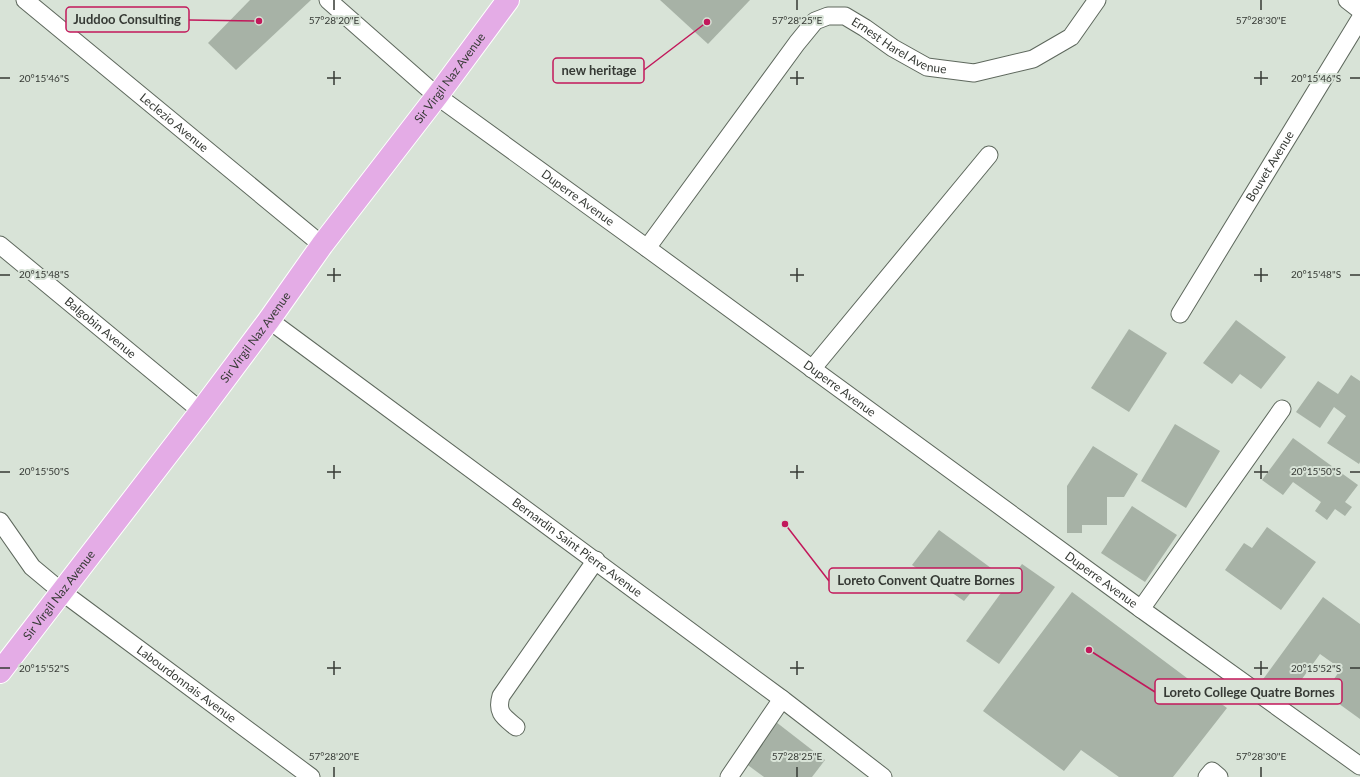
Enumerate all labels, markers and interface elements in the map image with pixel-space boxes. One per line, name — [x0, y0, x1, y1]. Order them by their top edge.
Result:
callout: Juddoo Consulting — [66, 7, 189, 32]
text: Juddoo Consulting — [73, 11, 181, 27]
text: 57°28'20"E — [309, 14, 359, 26]
text: 57°28'25"E — [772, 14, 822, 26]
street label: Ernest Harel Avenue — [849, 14, 948, 76]
text: 57°28'30"E — [1236, 14, 1286, 26]
street label: Sir Virgil Naz Avenue — [411, 30, 488, 126]
callout: new heritage — [553, 58, 644, 83]
text: new heritage — [561, 62, 637, 78]
text: 20°15'46"S — [19, 72, 69, 84]
text: 20°15'46"S — [1291, 72, 1341, 84]
street label: Leclezio Avenue — [137, 90, 212, 155]
street label: Bouvet Avenue — [1242, 128, 1297, 204]
street label: Duperre Avenue — [539, 166, 617, 229]
text: 20°15'48"S — [19, 268, 69, 280]
text: 20°15'48"S — [1291, 268, 1341, 280]
street label: Sir Virgil Naz Avenue — [217, 289, 294, 386]
street label: Balgobin Avenue — [62, 294, 139, 361]
street label: Duperre Avenue — [801, 357, 879, 420]
text: 20°15'50"S — [19, 465, 69, 477]
text: 20°15'50"S — [1291, 465, 1341, 477]
street label: Bernardin Saint Pierre Avenue — [510, 494, 645, 600]
street label: Sir Virgil Naz Avenue — [20, 547, 98, 643]
street label: Duperre Avenue — [1062, 548, 1141, 611]
callout: Loreto Convent Quatre Bornes — [829, 568, 1022, 593]
text: Loreto Convent Quatre Bornes — [837, 572, 1015, 588]
street label: Labourdonnais Avenue — [134, 642, 239, 726]
text: 20°15'52"S — [19, 662, 69, 674]
text: 20°15'52"S — [1291, 662, 1341, 674]
callout: Loreto College Quatre Bornes — [1155, 679, 1342, 704]
text: Loreto College Quatre Bornes — [1163, 684, 1335, 700]
text: 57°28'20"E — [309, 750, 359, 762]
text: 57°28'25"E — [772, 750, 822, 762]
text: 57°28'30"E — [1236, 750, 1286, 762]

